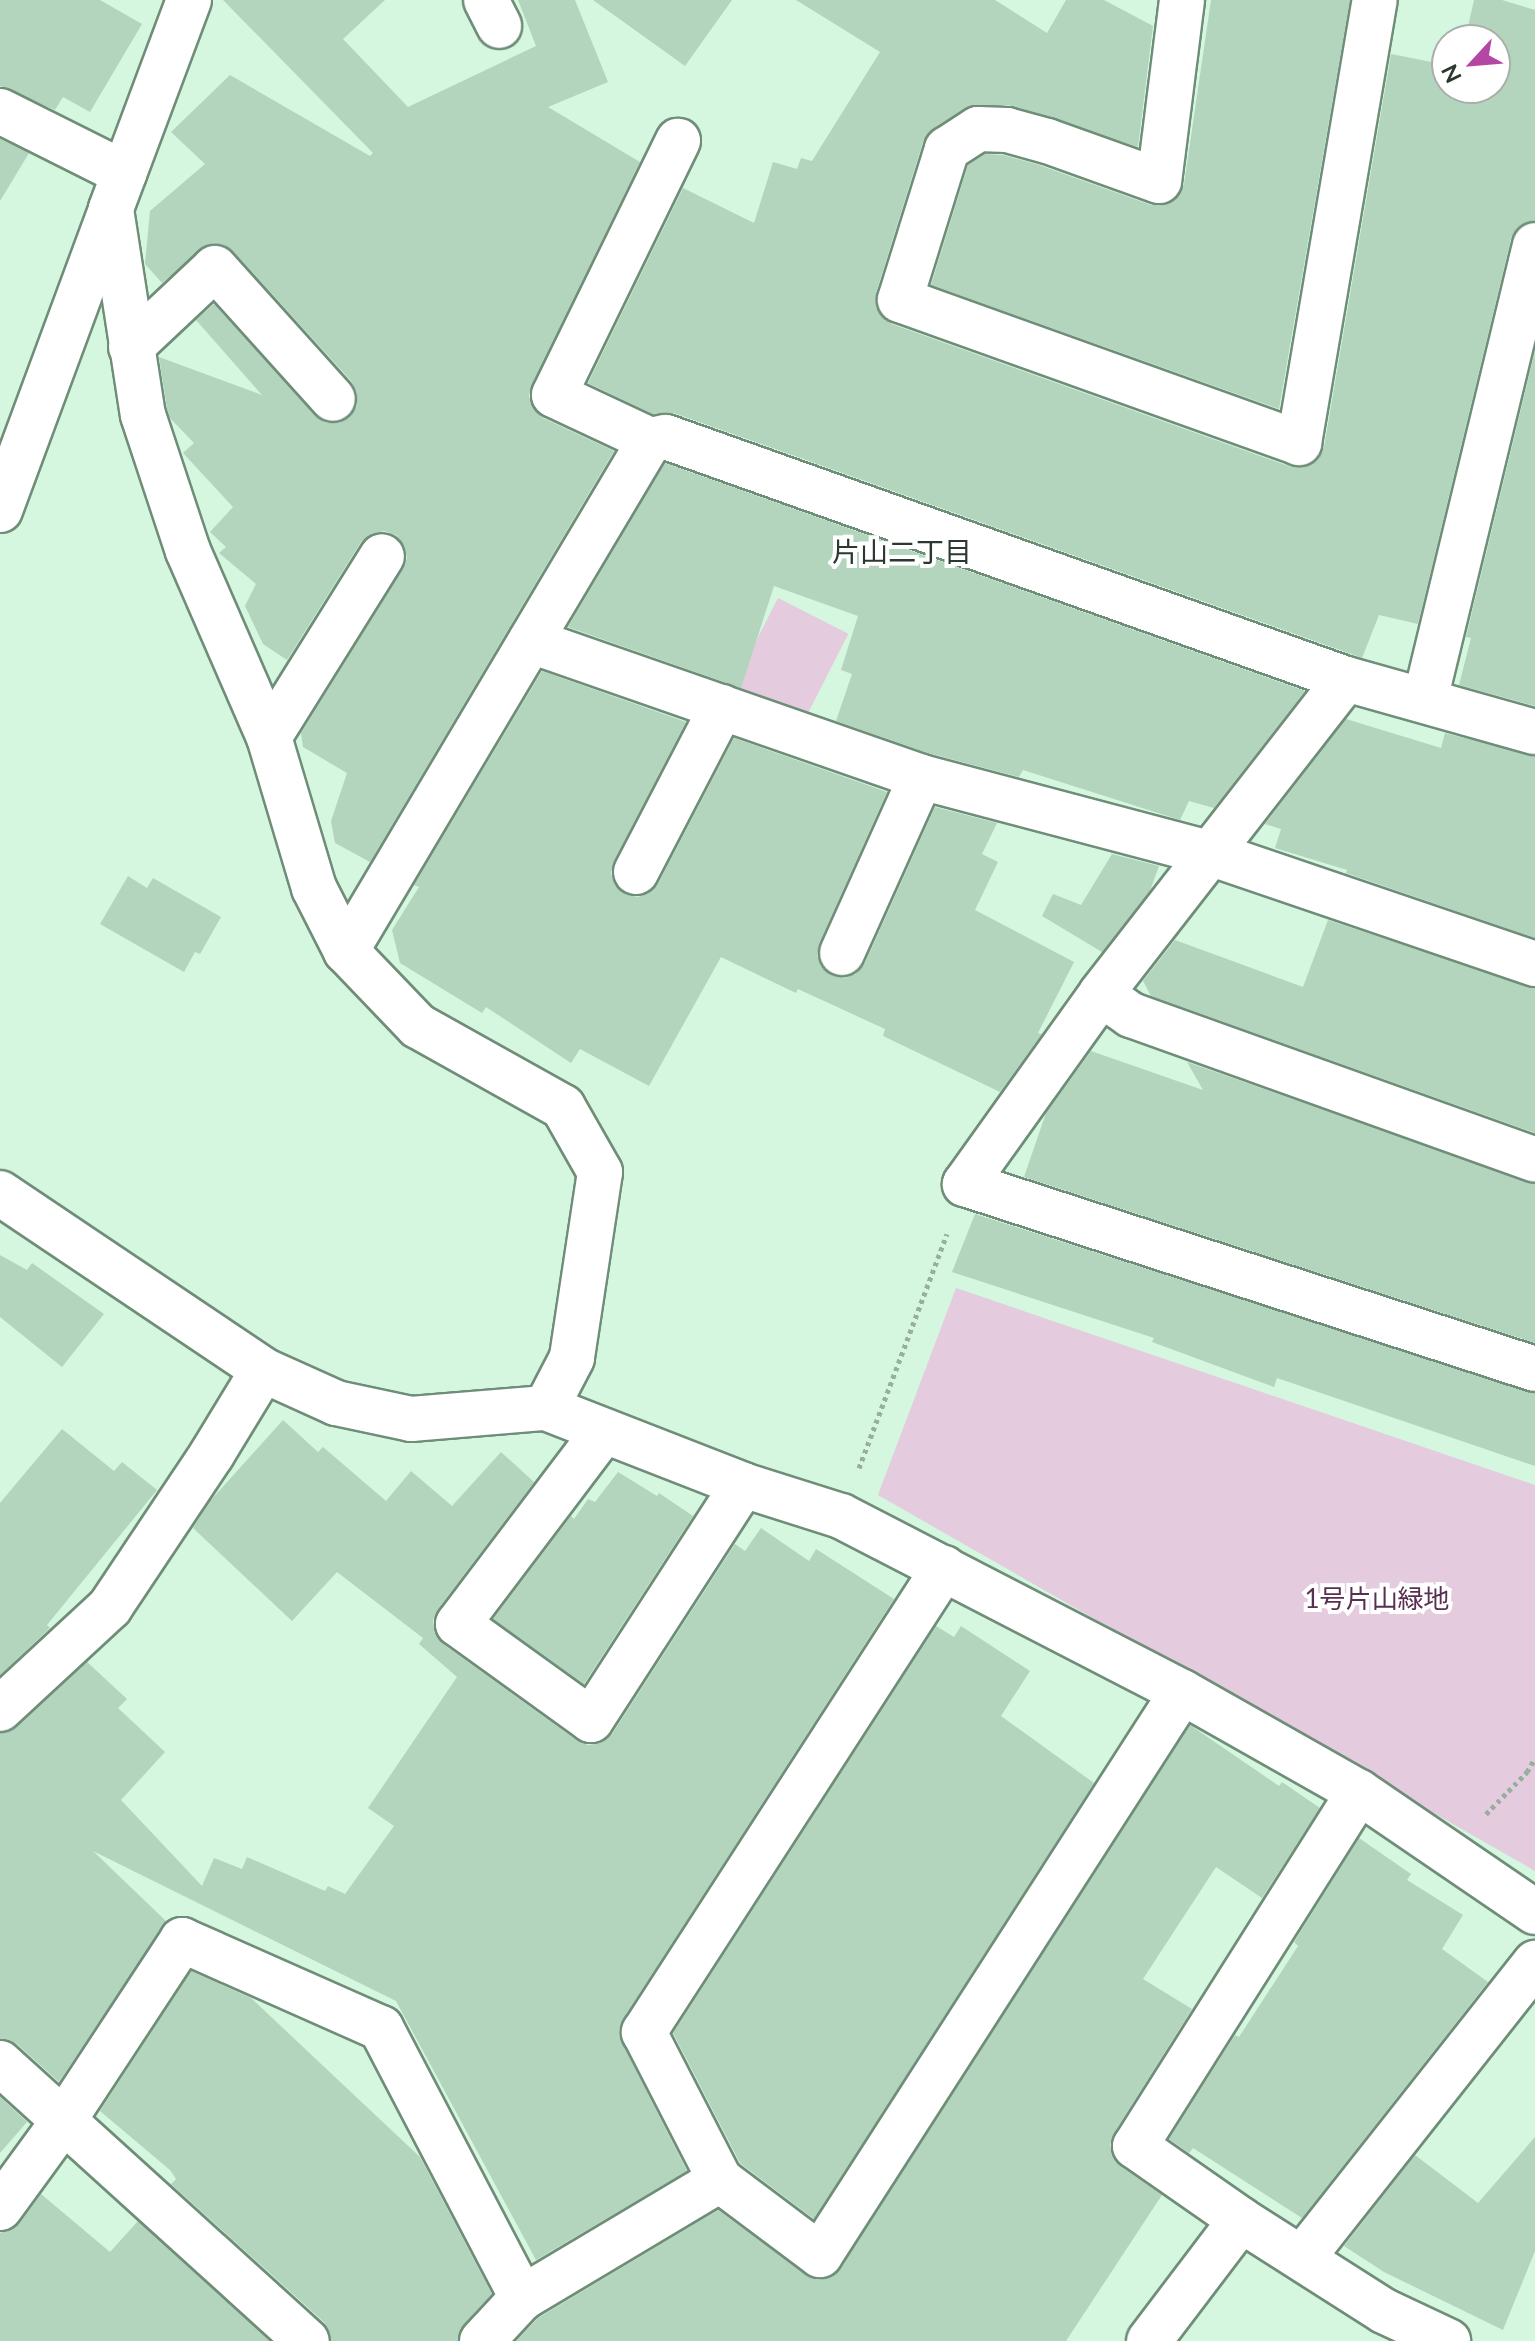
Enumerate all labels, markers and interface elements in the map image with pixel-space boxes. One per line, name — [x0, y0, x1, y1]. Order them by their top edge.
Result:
north arrow — [1431, 24, 1511, 104]
text: N — [1435, 60, 1467, 87]
district label: 片山二丁目 — [832, 534, 972, 568]
park label: 1号片山緑地 — [1304, 1583, 1450, 1615]

